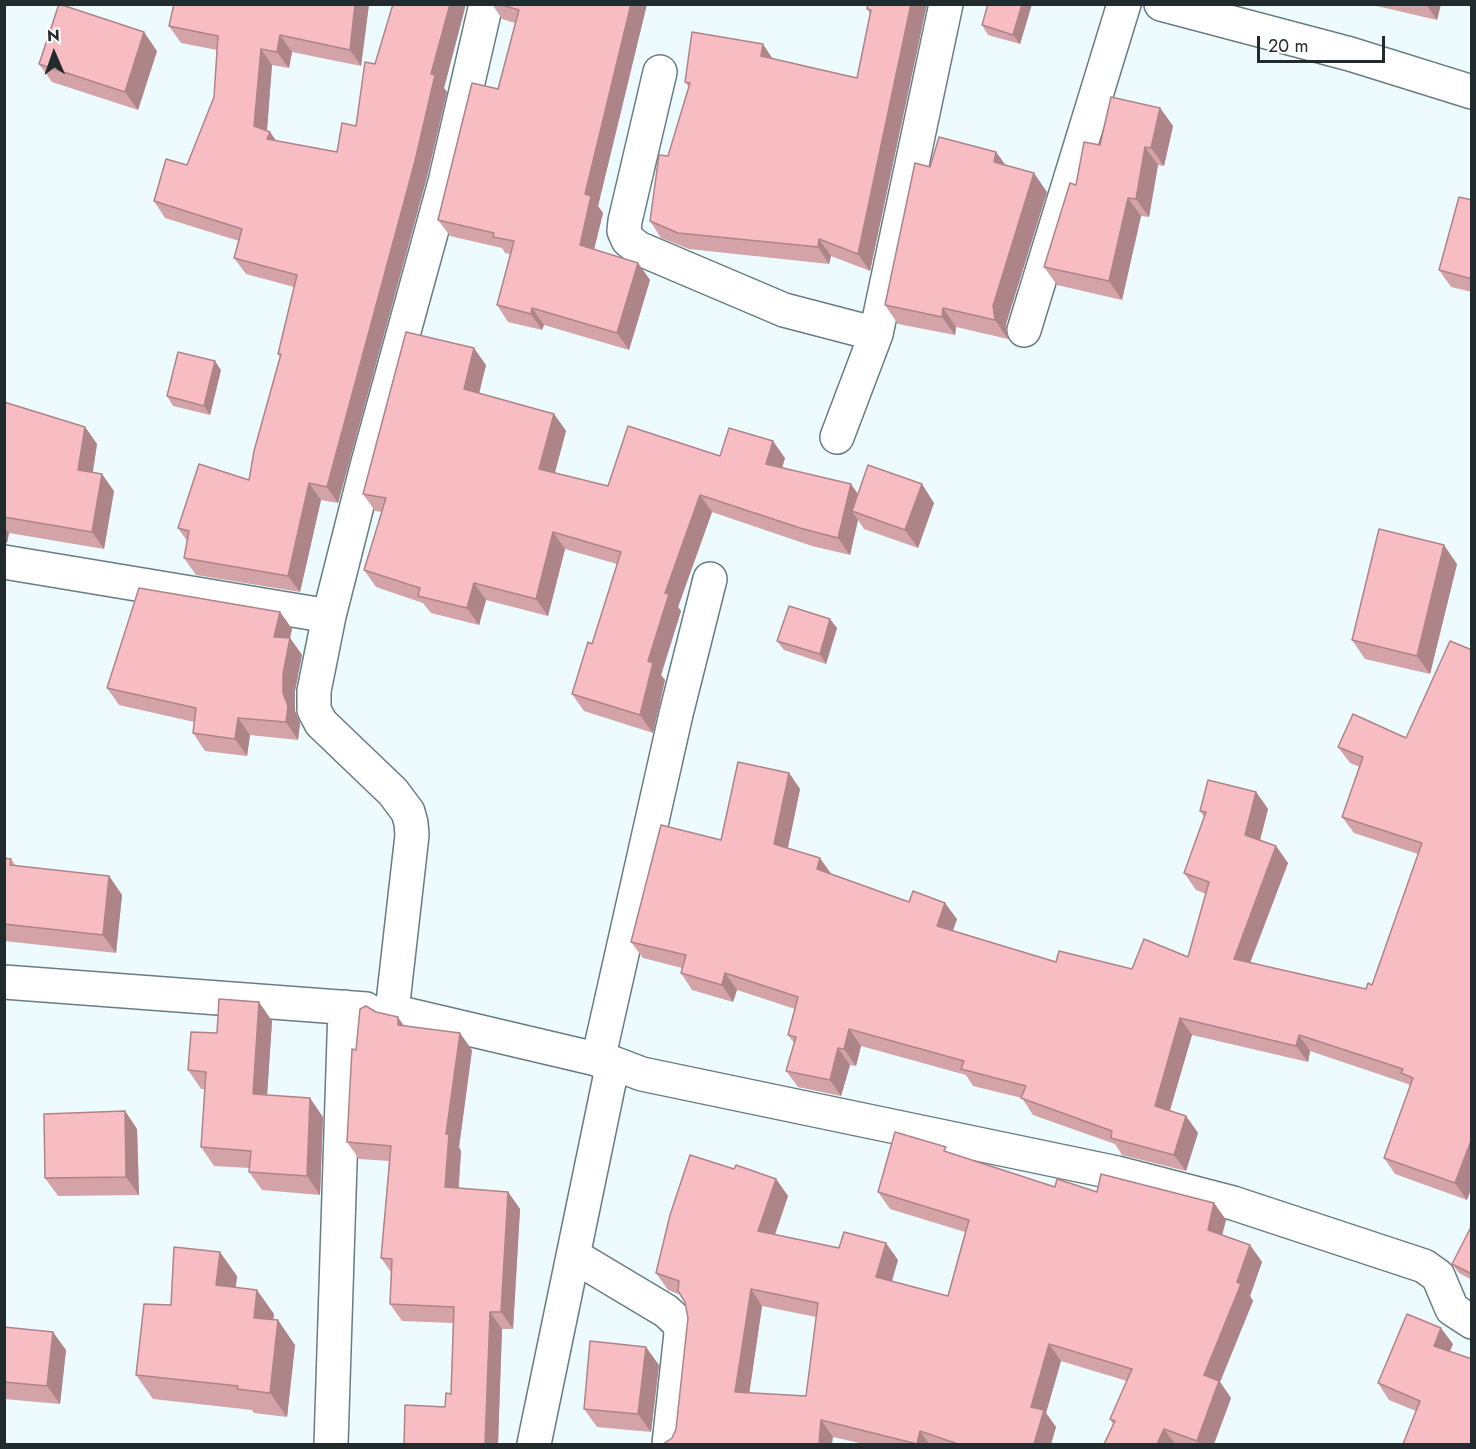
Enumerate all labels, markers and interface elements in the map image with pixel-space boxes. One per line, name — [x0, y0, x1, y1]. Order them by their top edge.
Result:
north arrow — [24, 24, 84, 84]
text: N — [47, 24, 60, 47]
scale bar — [1260, 24, 1388, 62]
text: 20 m — [1268, 33, 1308, 59]

